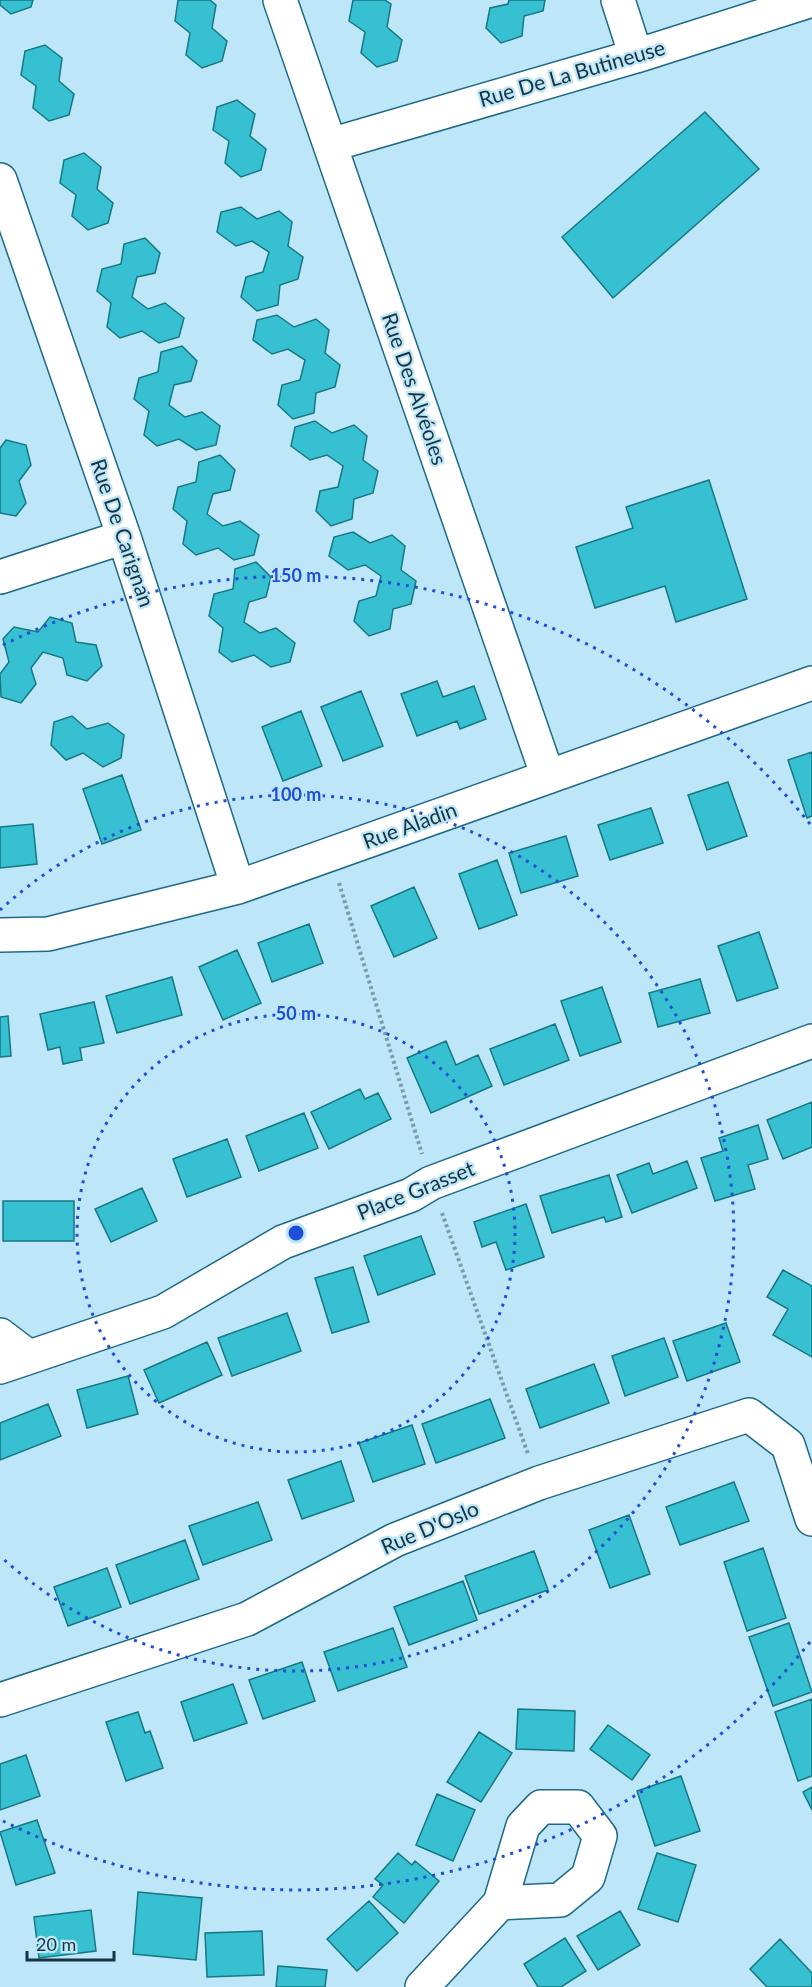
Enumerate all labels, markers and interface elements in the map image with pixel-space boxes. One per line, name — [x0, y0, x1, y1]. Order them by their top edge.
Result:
street label: Rue De La Butineuse — [476, 34, 668, 111]
street label: Rue Des Alvéoles — [378, 309, 453, 468]
street label: Rue De Carignan — [86, 455, 160, 610]
text: 150 m — [271, 564, 321, 586]
text: 100 m — [271, 783, 321, 805]
street label: Rue Aladin — [359, 796, 460, 853]
text: 50 m — [276, 1002, 316, 1024]
street label: Place Grasset — [353, 1155, 478, 1224]
centre of rings — [286, 1223, 306, 1243]
street label: Rue D'Oslo — [377, 1495, 482, 1558]
scale bar — [27, 1924, 114, 1962]
text: 20 m — [36, 1933, 76, 1955]

